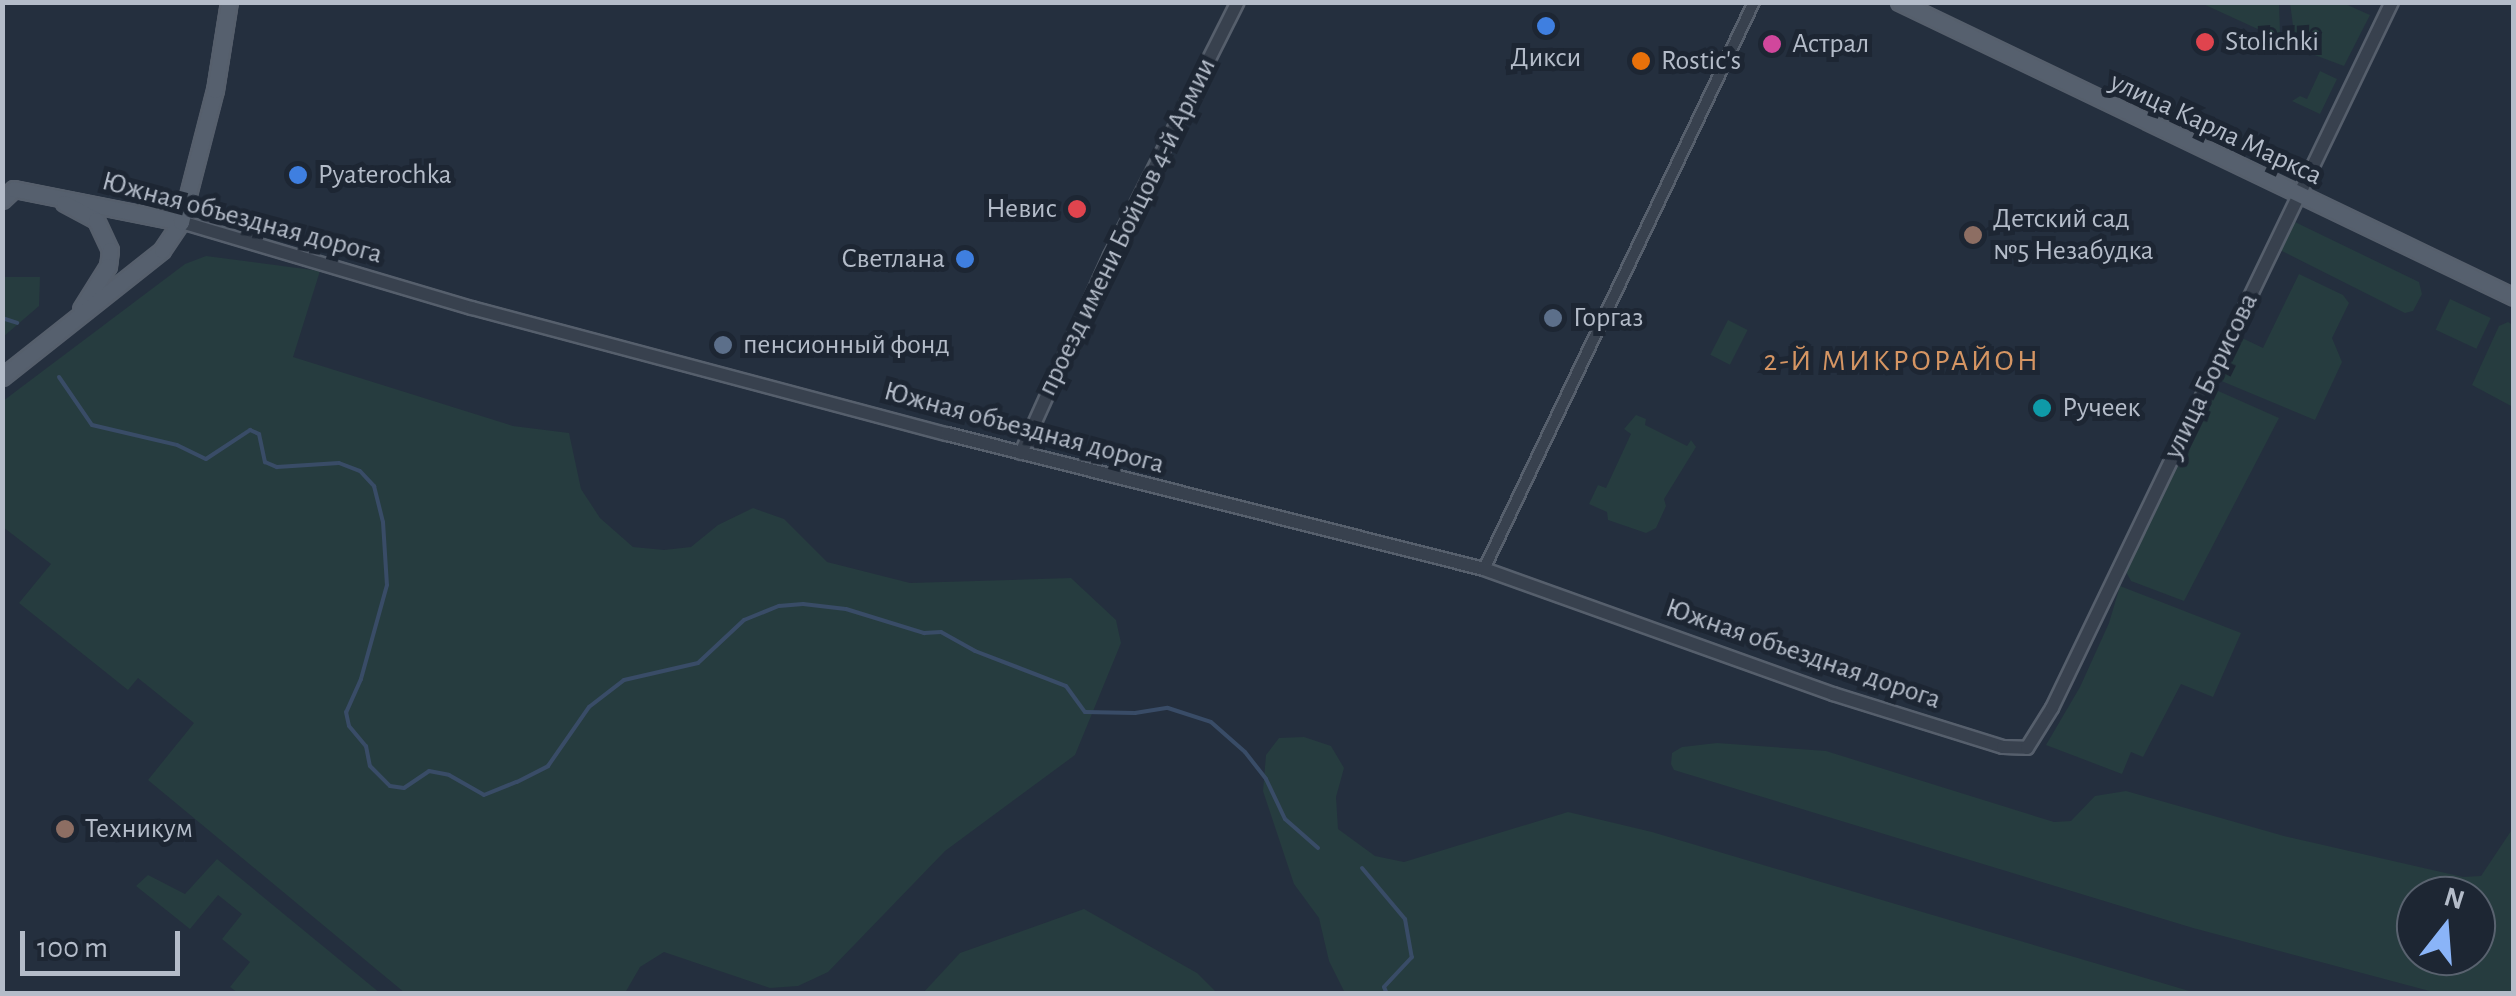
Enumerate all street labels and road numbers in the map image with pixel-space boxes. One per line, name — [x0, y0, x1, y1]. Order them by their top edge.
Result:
street label: проезд имени Бойцов 4-й Армии — [1030, 53, 1224, 401]
street label: улица Карла Маркса — [2105, 65, 2327, 193]
street label: Южная объездная дорога — [98, 164, 386, 272]
street label: улица Борисова — [2156, 288, 2266, 464]
street label: Южная объездная дорога — [880, 374, 1168, 482]
street label: Южная объездная дорога — [1661, 591, 1945, 717]

